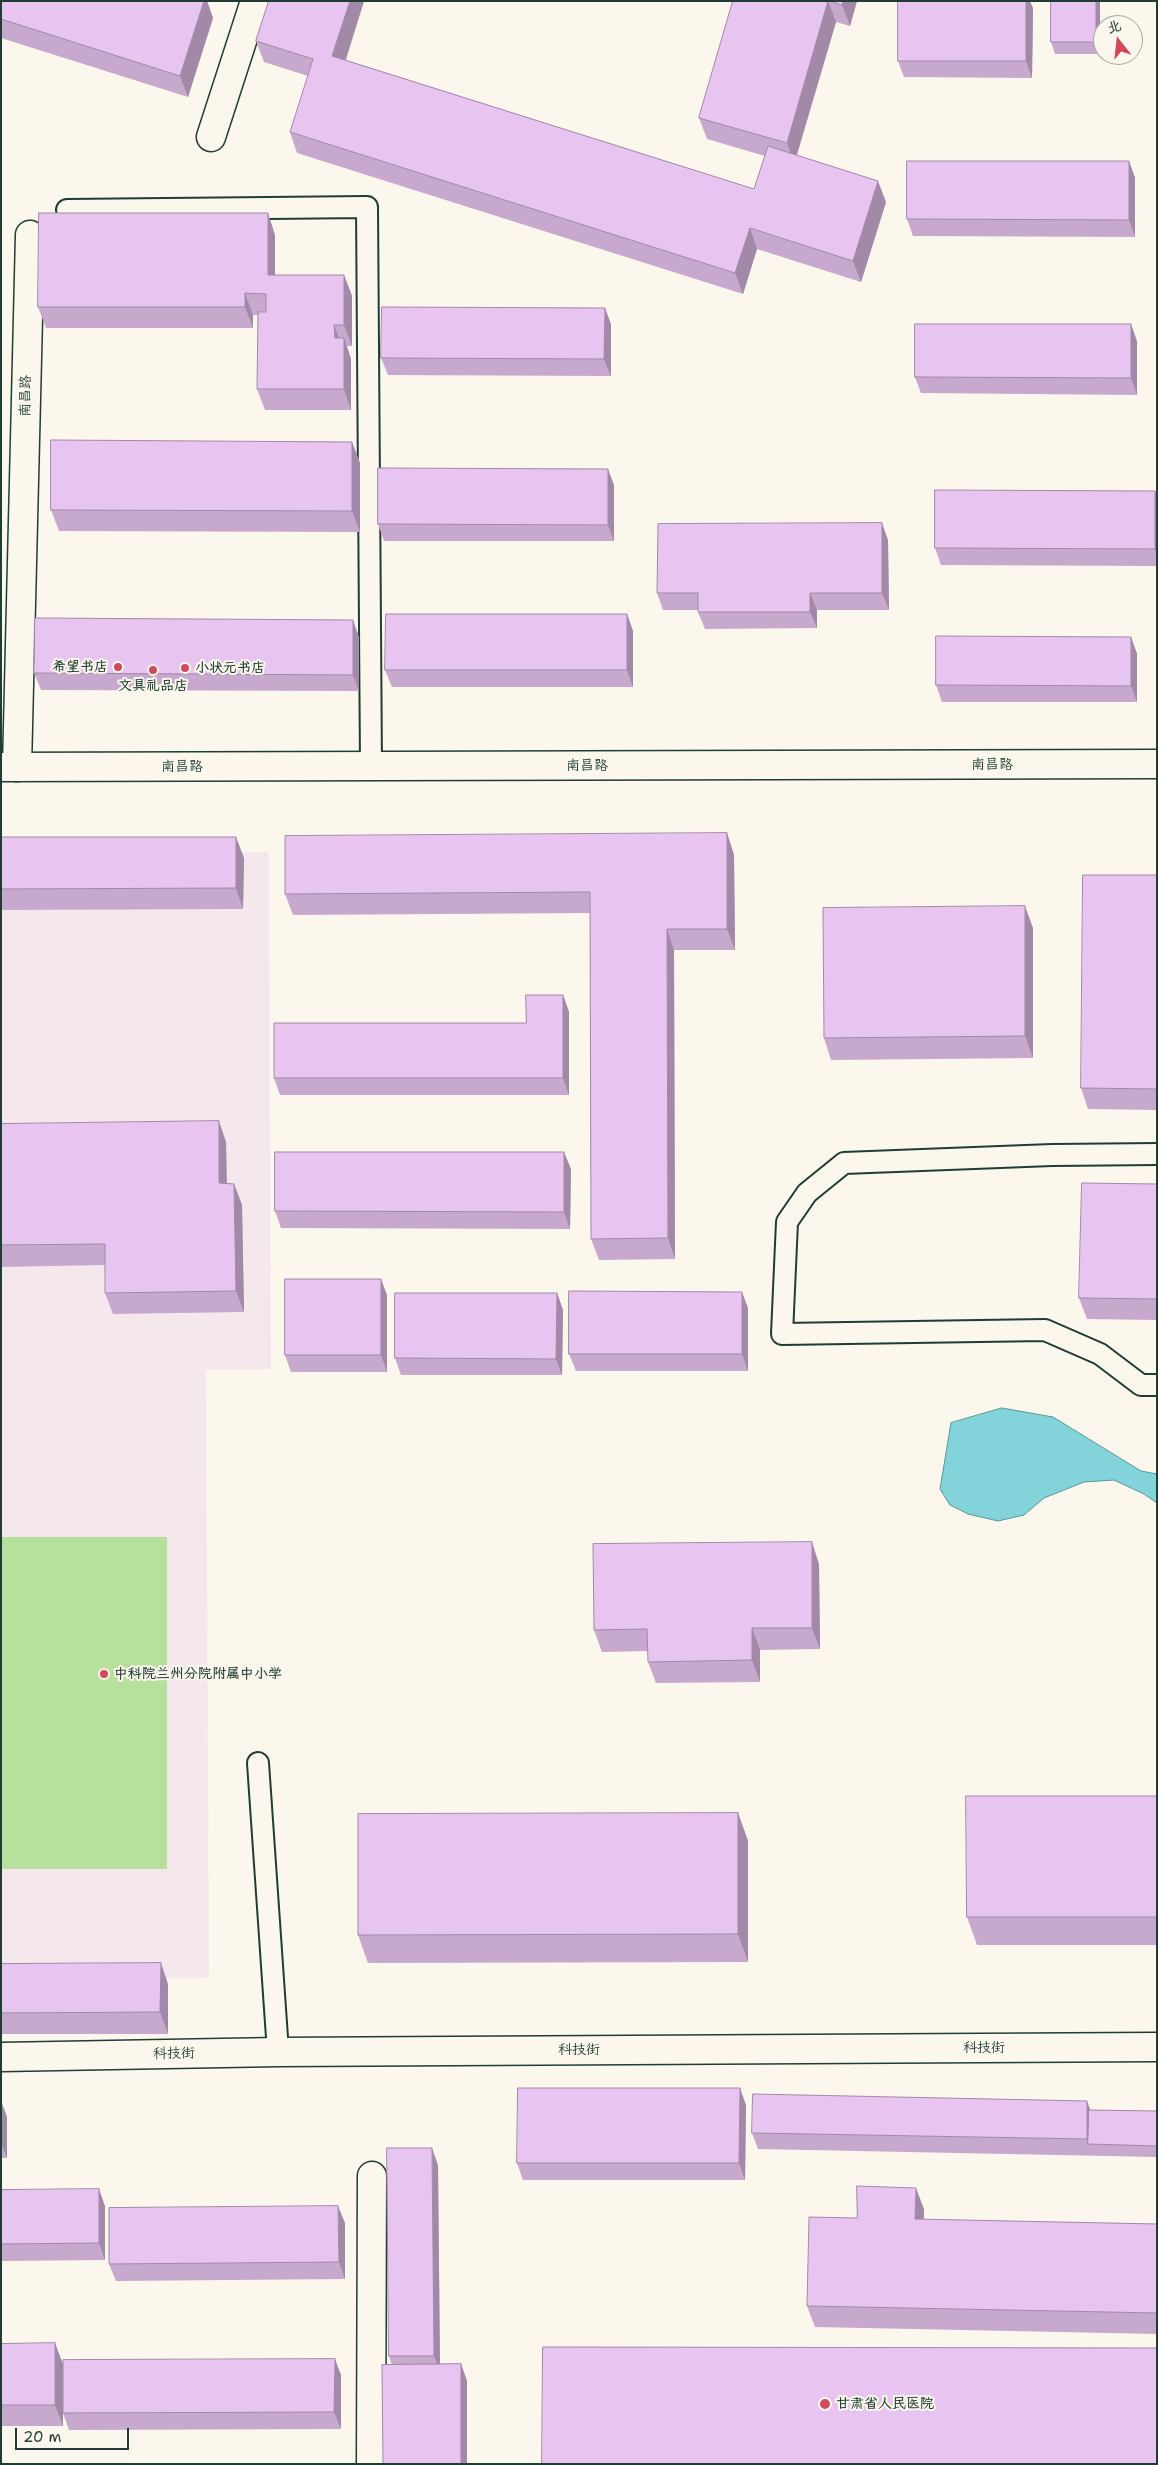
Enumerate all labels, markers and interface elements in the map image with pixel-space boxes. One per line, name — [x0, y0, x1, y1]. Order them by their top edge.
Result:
north arrow — [1093, 15, 1143, 65]
text: 北 — [1105, 16, 1123, 37]
street label: 南昌路 — [17, 375, 35, 417]
place label: 希望书店 — [52, 659, 108, 675]
place label: 小状元书店 — [195, 660, 265, 676]
marker: 希望书店 — [112, 661, 124, 673]
marker: 小状元书店 — [179, 662, 191, 674]
marker: 文具礼品店 — [147, 664, 159, 676]
place label: 文具礼品店 — [118, 678, 188, 694]
street label: 南昌路 — [971, 757, 1013, 773]
street label: 南昌路 — [566, 758, 608, 774]
street label: 南昌路 — [161, 759, 203, 775]
place label: 中科院兰州分院附属中小学 — [114, 1666, 282, 1682]
marker: 中科院兰州分院附属中小学 — [98, 1668, 110, 1680]
street label: 科技街 — [963, 2040, 1005, 2056]
street label: 科技街 — [558, 2042, 600, 2058]
street label: 科技街 — [153, 2045, 195, 2063]
place label: 甘肃省人民医院 — [836, 2396, 934, 2412]
marker: 甘肃省人民医院 — [818, 2397, 832, 2411]
scale bar — [18, 2418, 131, 2450]
text: 20 m — [23, 2427, 62, 2447]

